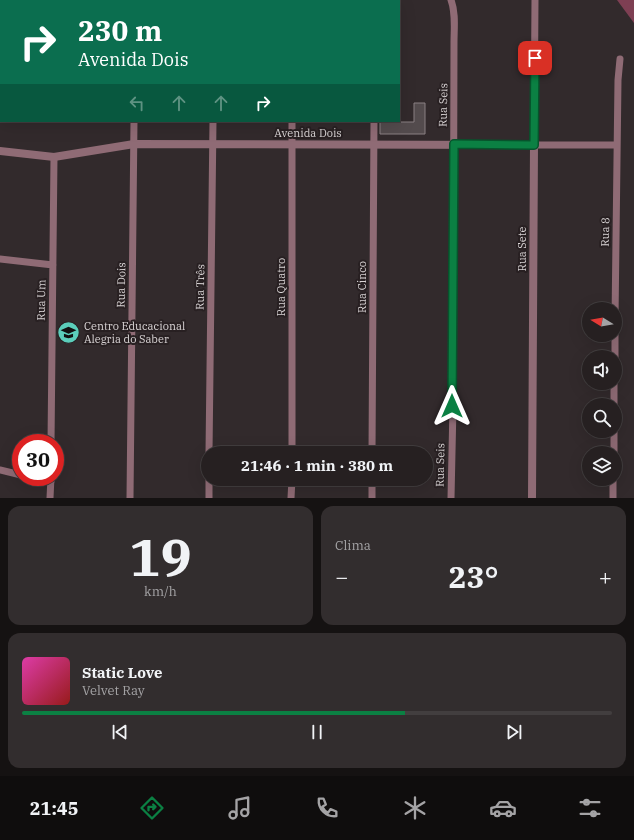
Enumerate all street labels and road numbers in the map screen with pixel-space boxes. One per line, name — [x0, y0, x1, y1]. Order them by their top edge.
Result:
street label: Rua Seis — [436, 83, 450, 127]
street label: Avenida Dois — [274, 126, 342, 140]
street label: Rua 8 — [598, 217, 612, 247]
street label: Rua Sete — [515, 226, 529, 271]
street label: Rua Quatro — [274, 258, 288, 316]
street label: Rua Cinco — [355, 261, 369, 313]
street label: Rua Dois — [114, 262, 128, 308]
street label: Rua Três — [193, 264, 207, 310]
street label: Rua Um — [34, 279, 48, 321]
street label: Rua Seis — [433, 443, 447, 487]

